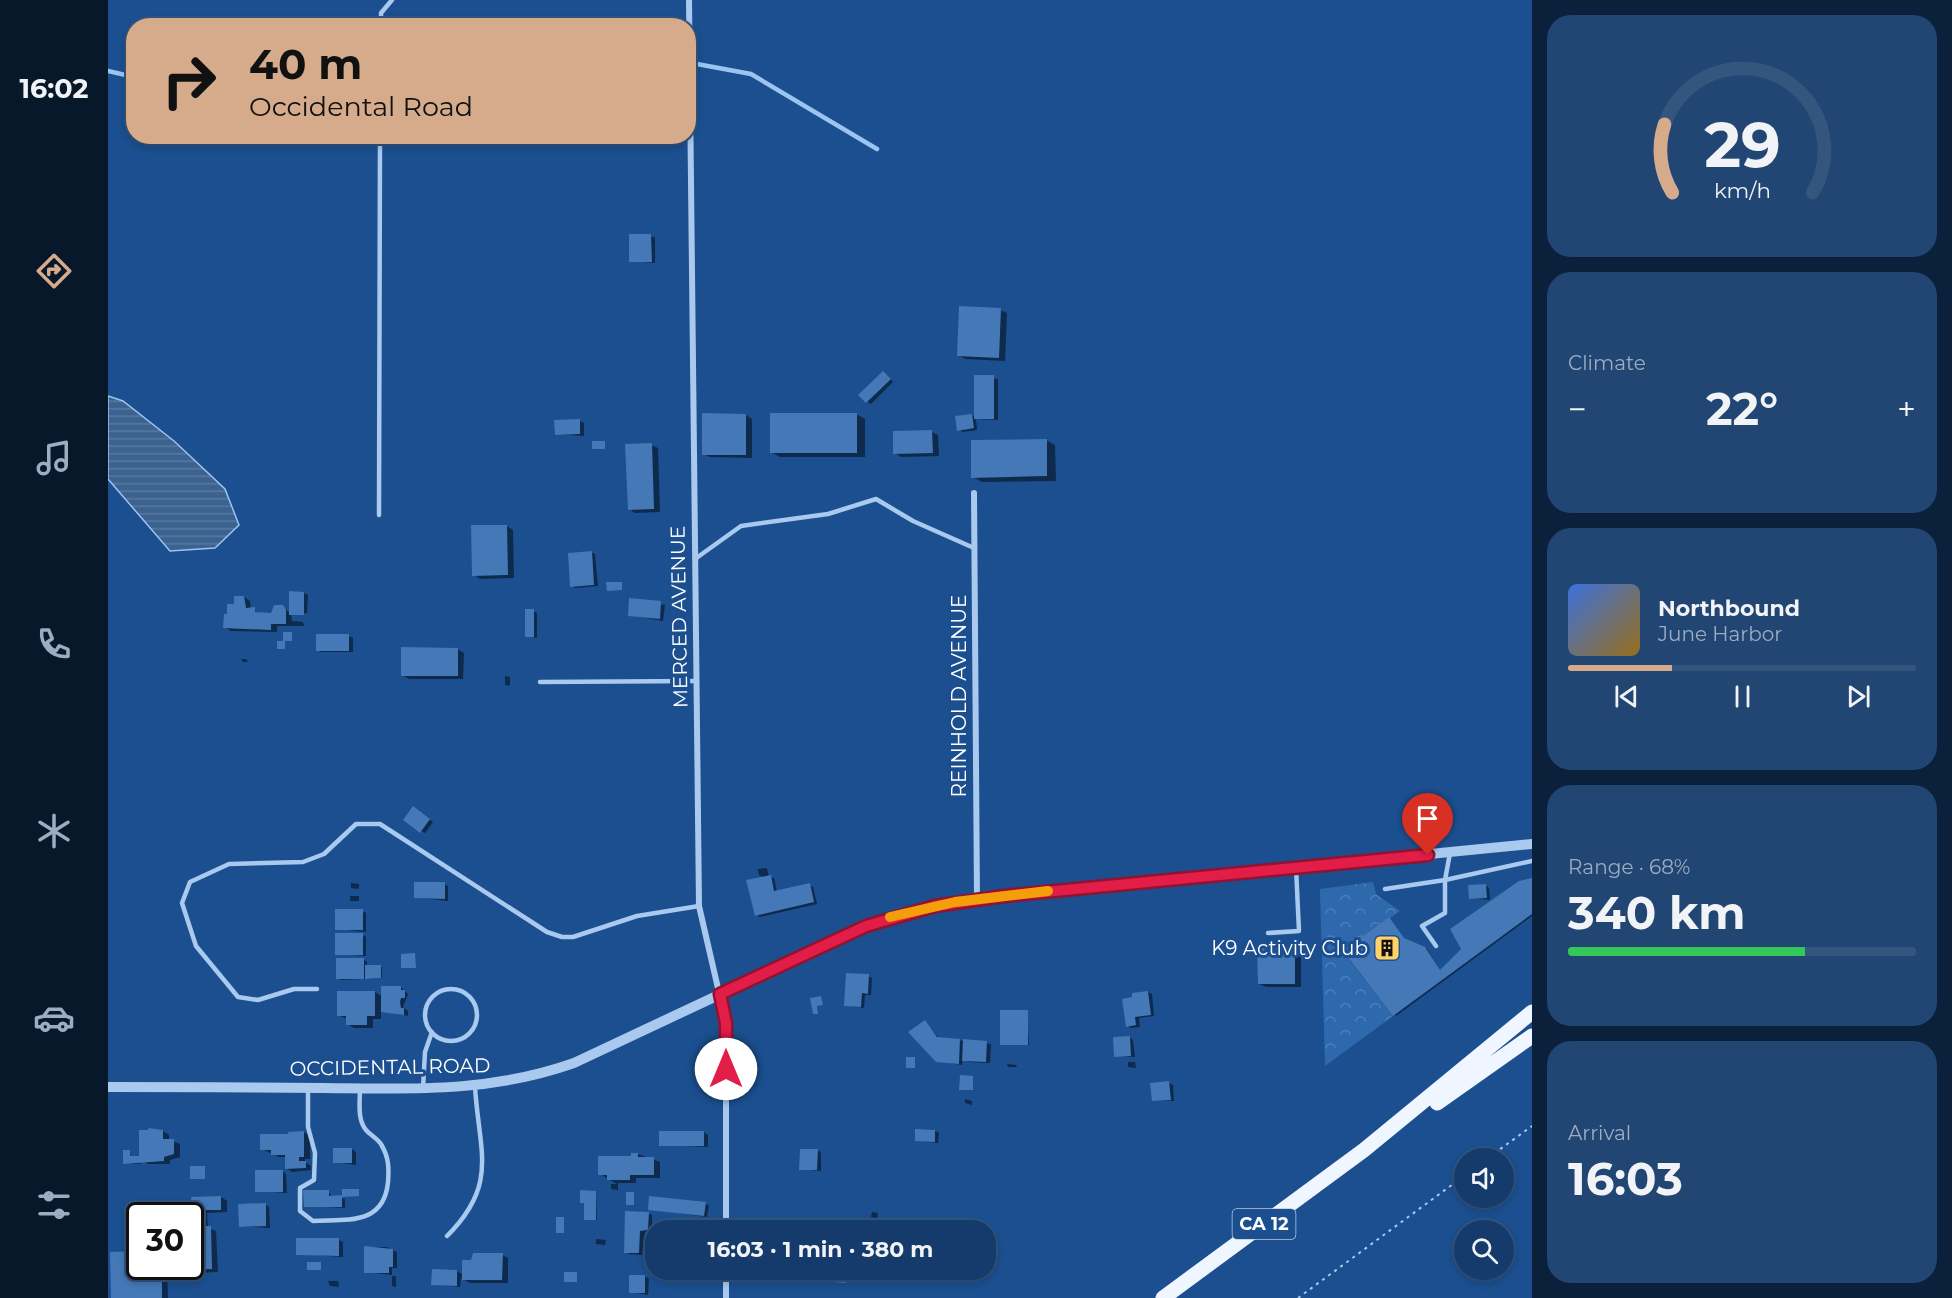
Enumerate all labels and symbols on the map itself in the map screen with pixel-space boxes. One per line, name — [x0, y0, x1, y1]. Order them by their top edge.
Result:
street label: MERCED AVENUE — [665, 526, 693, 708]
street label: REINHOLD AVENUE — [947, 595, 971, 797]
pin — [1402, 793, 1453, 855]
building icon: K9 Activity Club — [1372, 933, 1402, 963]
place label: K9 Activity Club — [1211, 936, 1368, 960]
position arrow — [694, 1037, 758, 1101]
street label: OCCIDENTAL ROAD — [289, 1053, 491, 1081]
speed limit sign: 30 — [126, 1202, 204, 1280]
road number: CA 12 — [1232, 1209, 1296, 1239]

